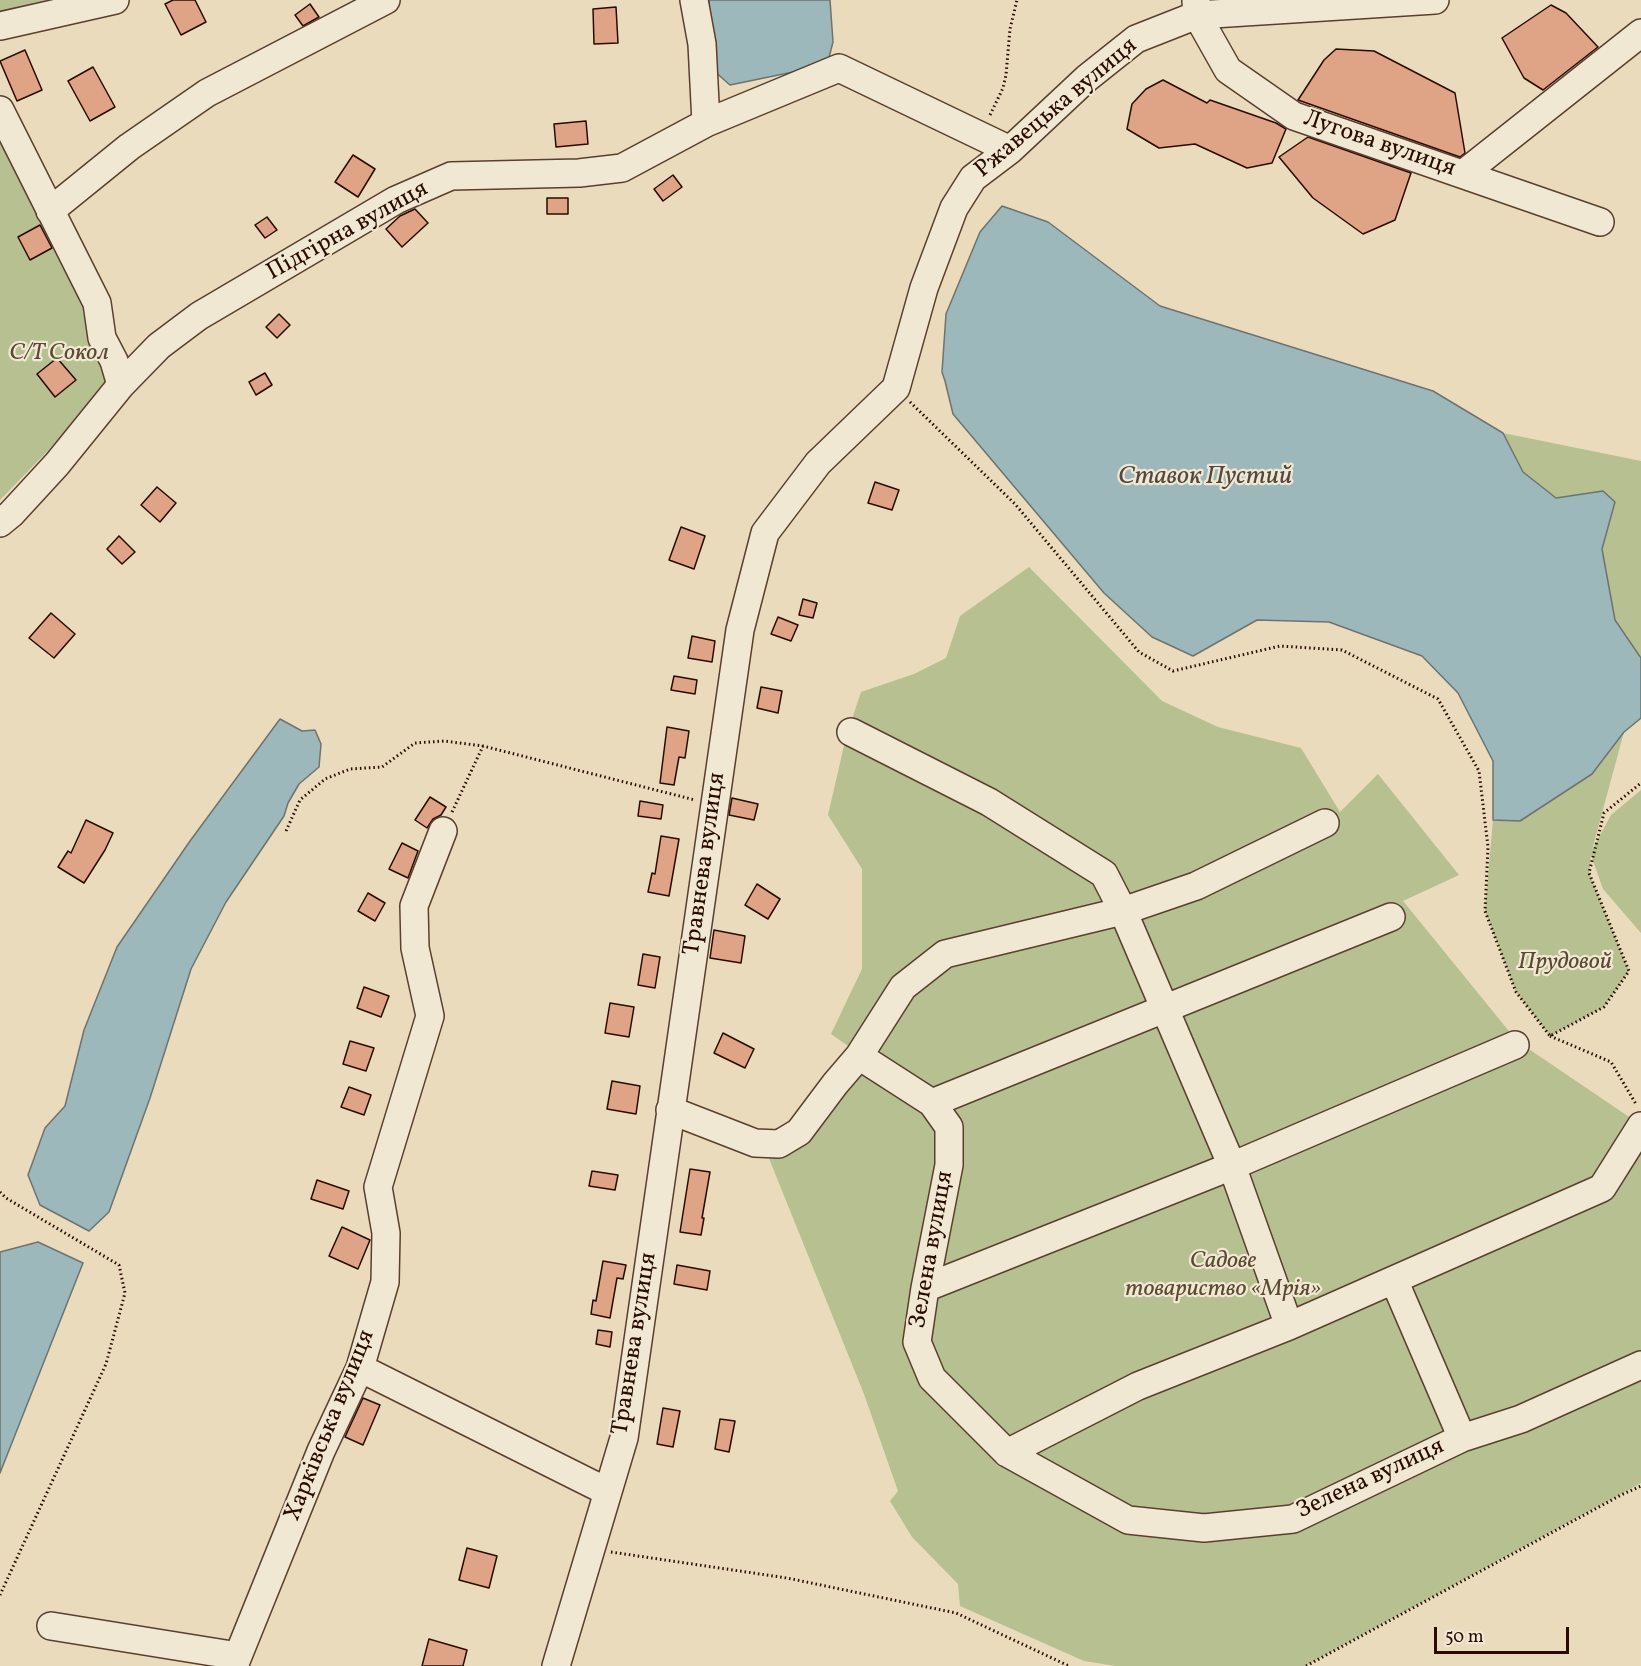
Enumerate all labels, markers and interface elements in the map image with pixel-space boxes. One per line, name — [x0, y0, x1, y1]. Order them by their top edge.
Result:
street label: Ржавецька вулиця — [970, 33, 1144, 185]
street label: Лугова вулиця — [1299, 106, 1459, 184]
street label: Підгірна вулиця — [262, 176, 434, 288]
park label: С/Т Сокол — [9, 341, 109, 369]
water label: Ставок Пустий — [1118, 462, 1292, 494]
street label: Травнева вулиця — [679, 771, 733, 957]
park label: Прудовой — [1518, 950, 1612, 978]
street label: Зелена вулиця — [905, 1169, 961, 1331]
park label: Садове товариство «Мрія» — [1125, 1249, 1321, 1305]
street label: Травнева вулиця — [607, 1251, 665, 1437]
street label: Харківська вулиця — [280, 1326, 382, 1526]
street label: Зелена вулиця — [1293, 1433, 1449, 1527]
scale bar — [1437, 1615, 1572, 1653]
text: 50 m — [1445, 1625, 1484, 1650]

